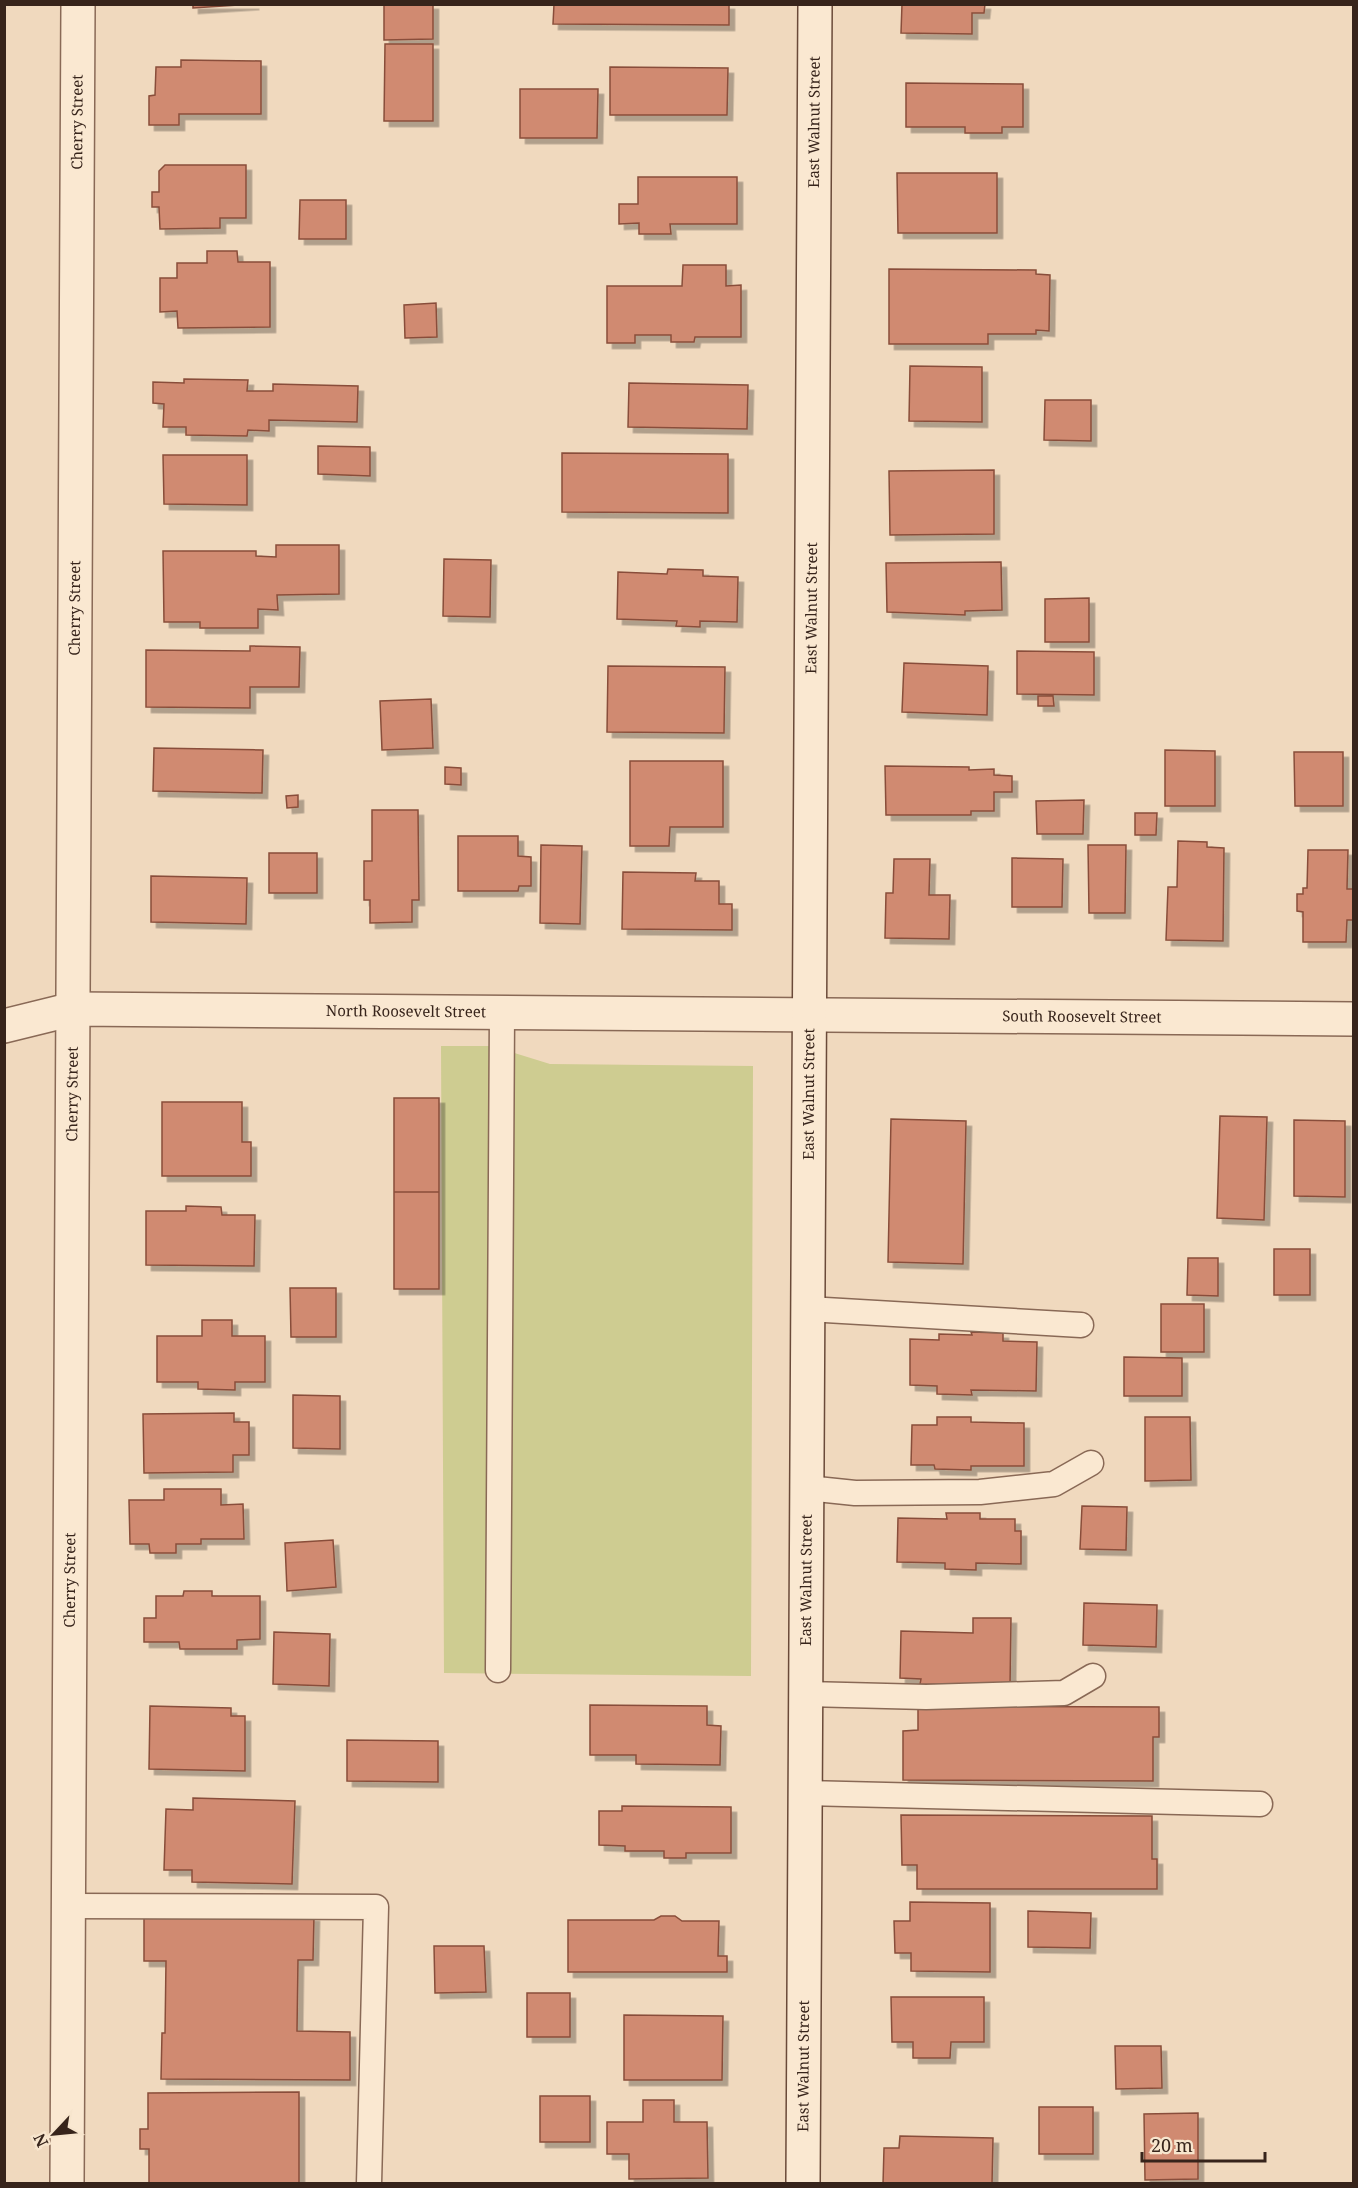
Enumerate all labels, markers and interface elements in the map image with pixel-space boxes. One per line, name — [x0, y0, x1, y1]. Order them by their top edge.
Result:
street label: East Walnut Street — [803, 56, 824, 188]
street label: Cherry Street — [66, 74, 87, 170]
street label: East Walnut Street — [800, 542, 821, 674]
street label: Cherry Street — [64, 560, 84, 656]
street label: North Roosevelt Street — [326, 1000, 486, 1021]
street label: South Roosevelt Street — [1002, 1005, 1162, 1026]
street label: East Walnut Street — [798, 1028, 818, 1160]
street label: Cherry Street — [61, 1046, 82, 1142]
street label: East Walnut Street — [795, 1514, 816, 1646]
street label: Cherry Street — [59, 1532, 79, 1628]
street label: East Walnut Street — [792, 2000, 813, 2132]
north arrow — [24, 2104, 84, 2164]
scale bar — [1142, 2125, 1265, 2163]
text: N — [28, 2130, 53, 2151]
text: 20 m — [1151, 2133, 1193, 2157]

